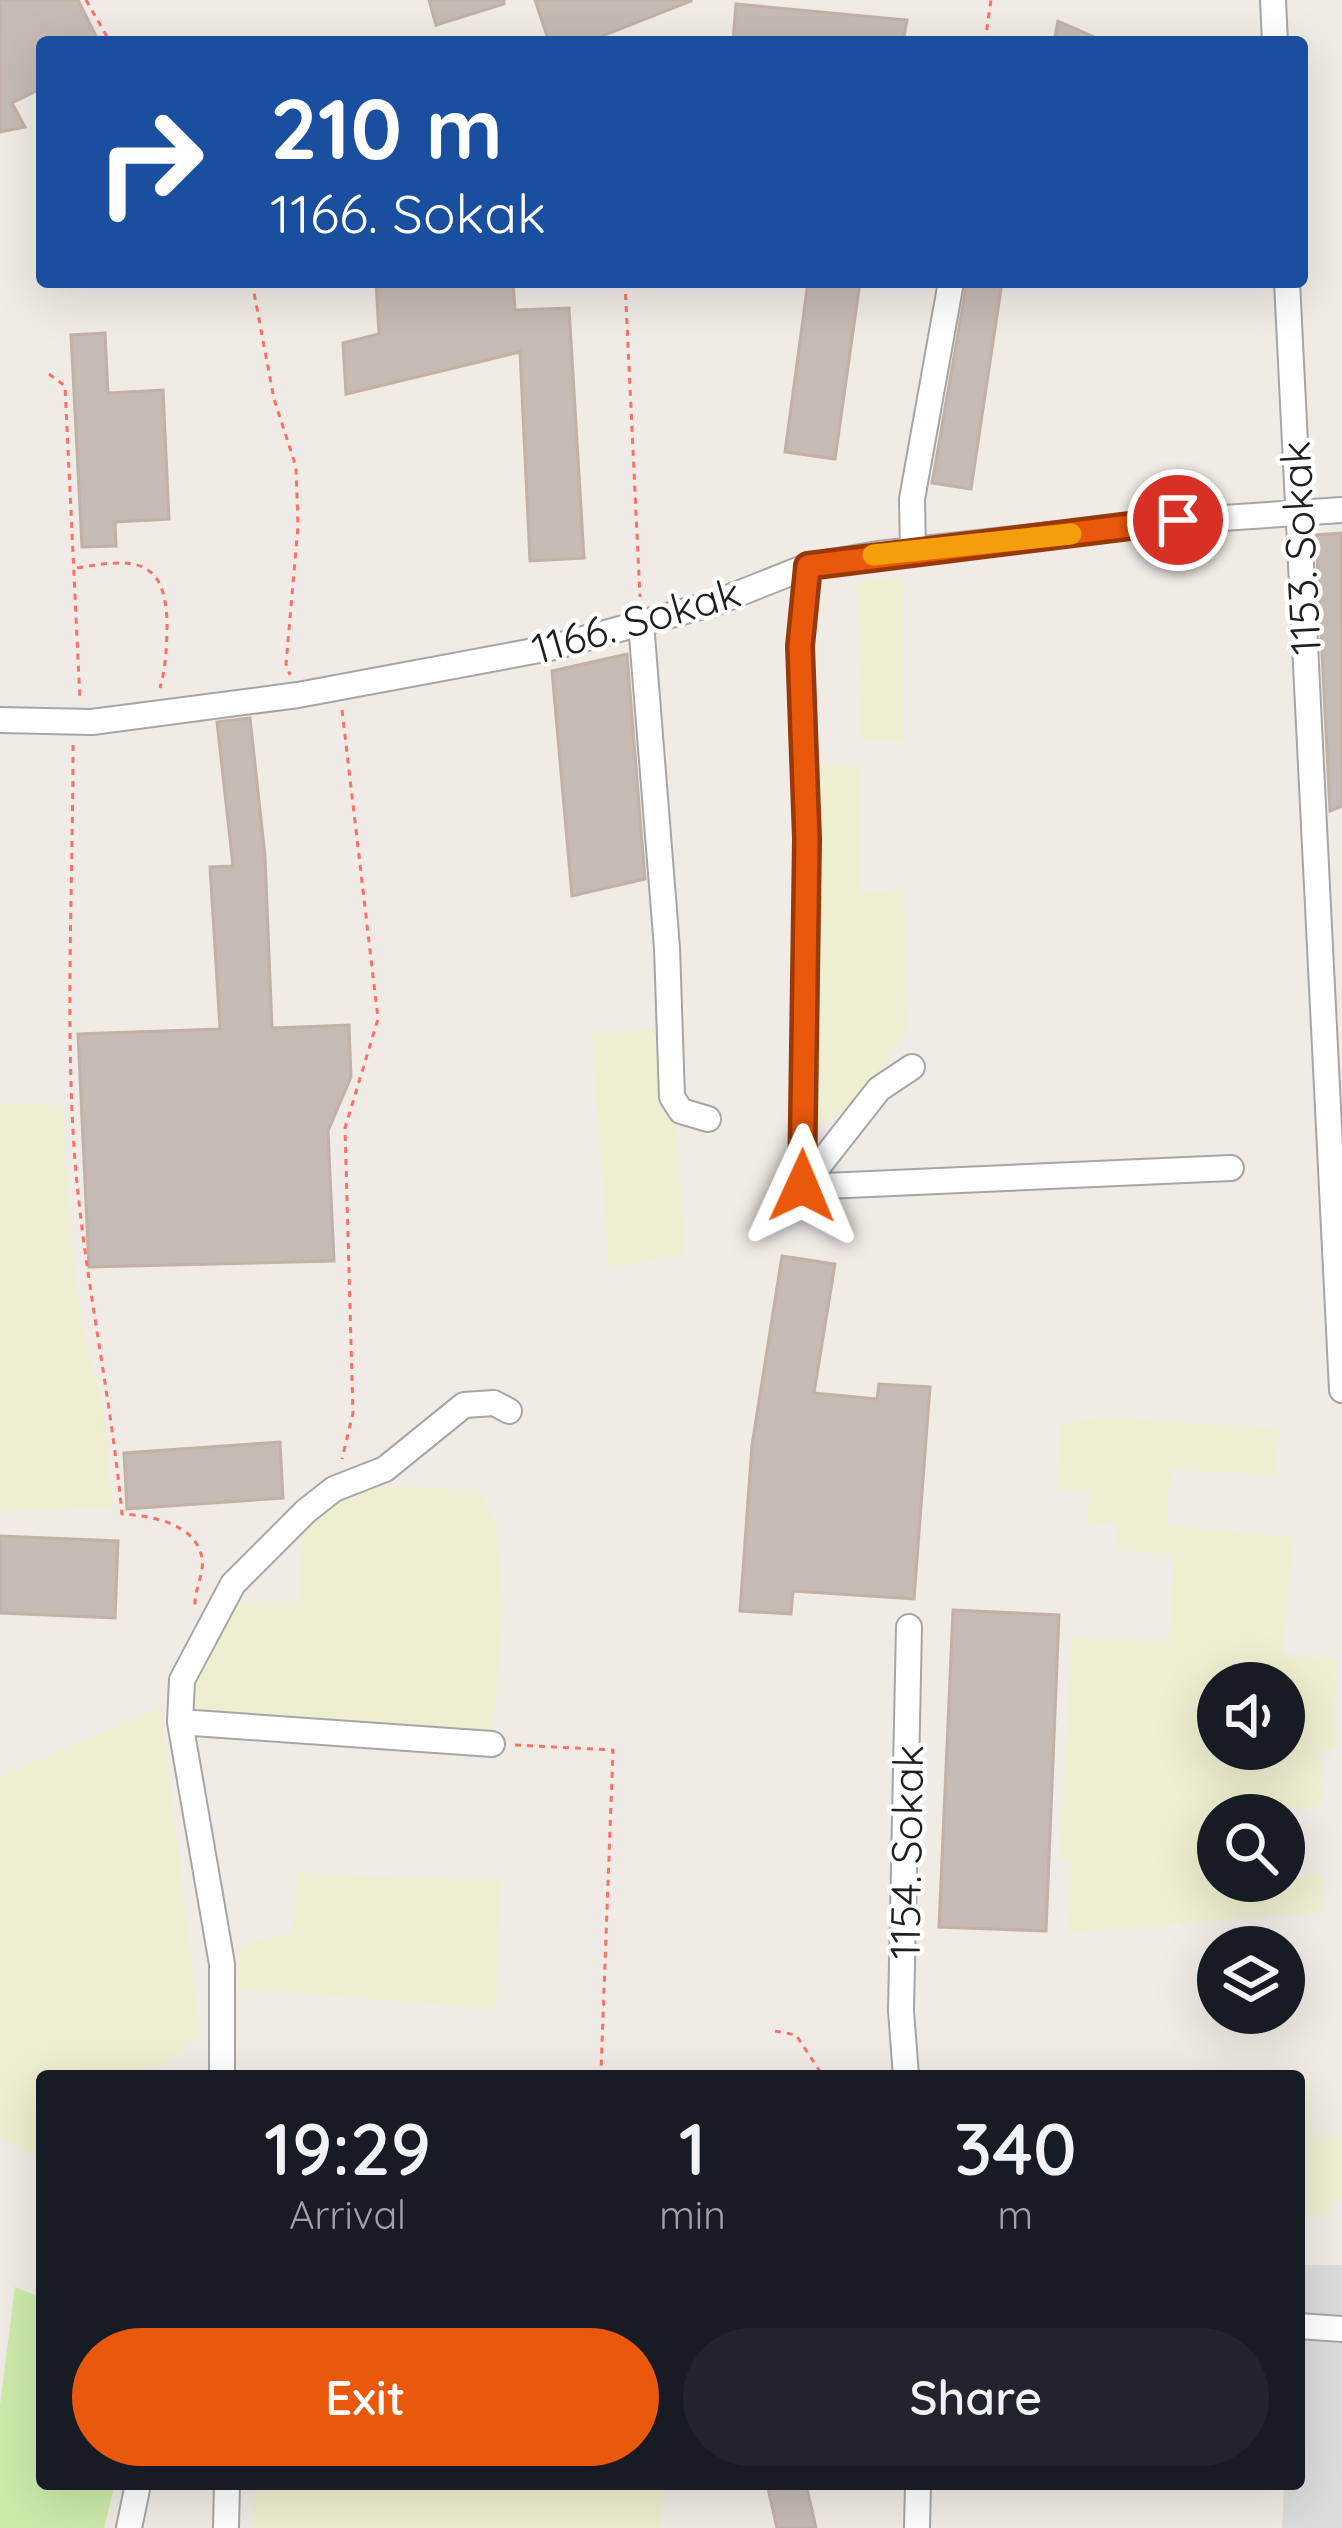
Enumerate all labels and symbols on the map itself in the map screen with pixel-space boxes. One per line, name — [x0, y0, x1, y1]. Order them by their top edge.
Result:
street label: 1153. Sokak — [1268, 440, 1332, 656]
pin — [1127, 469, 1229, 571]
street label: 1166. Sokak — [526, 565, 746, 675]
position arrow — [739, 1123, 865, 1249]
street label: 1154. Sokak — [878, 1744, 934, 1960]

